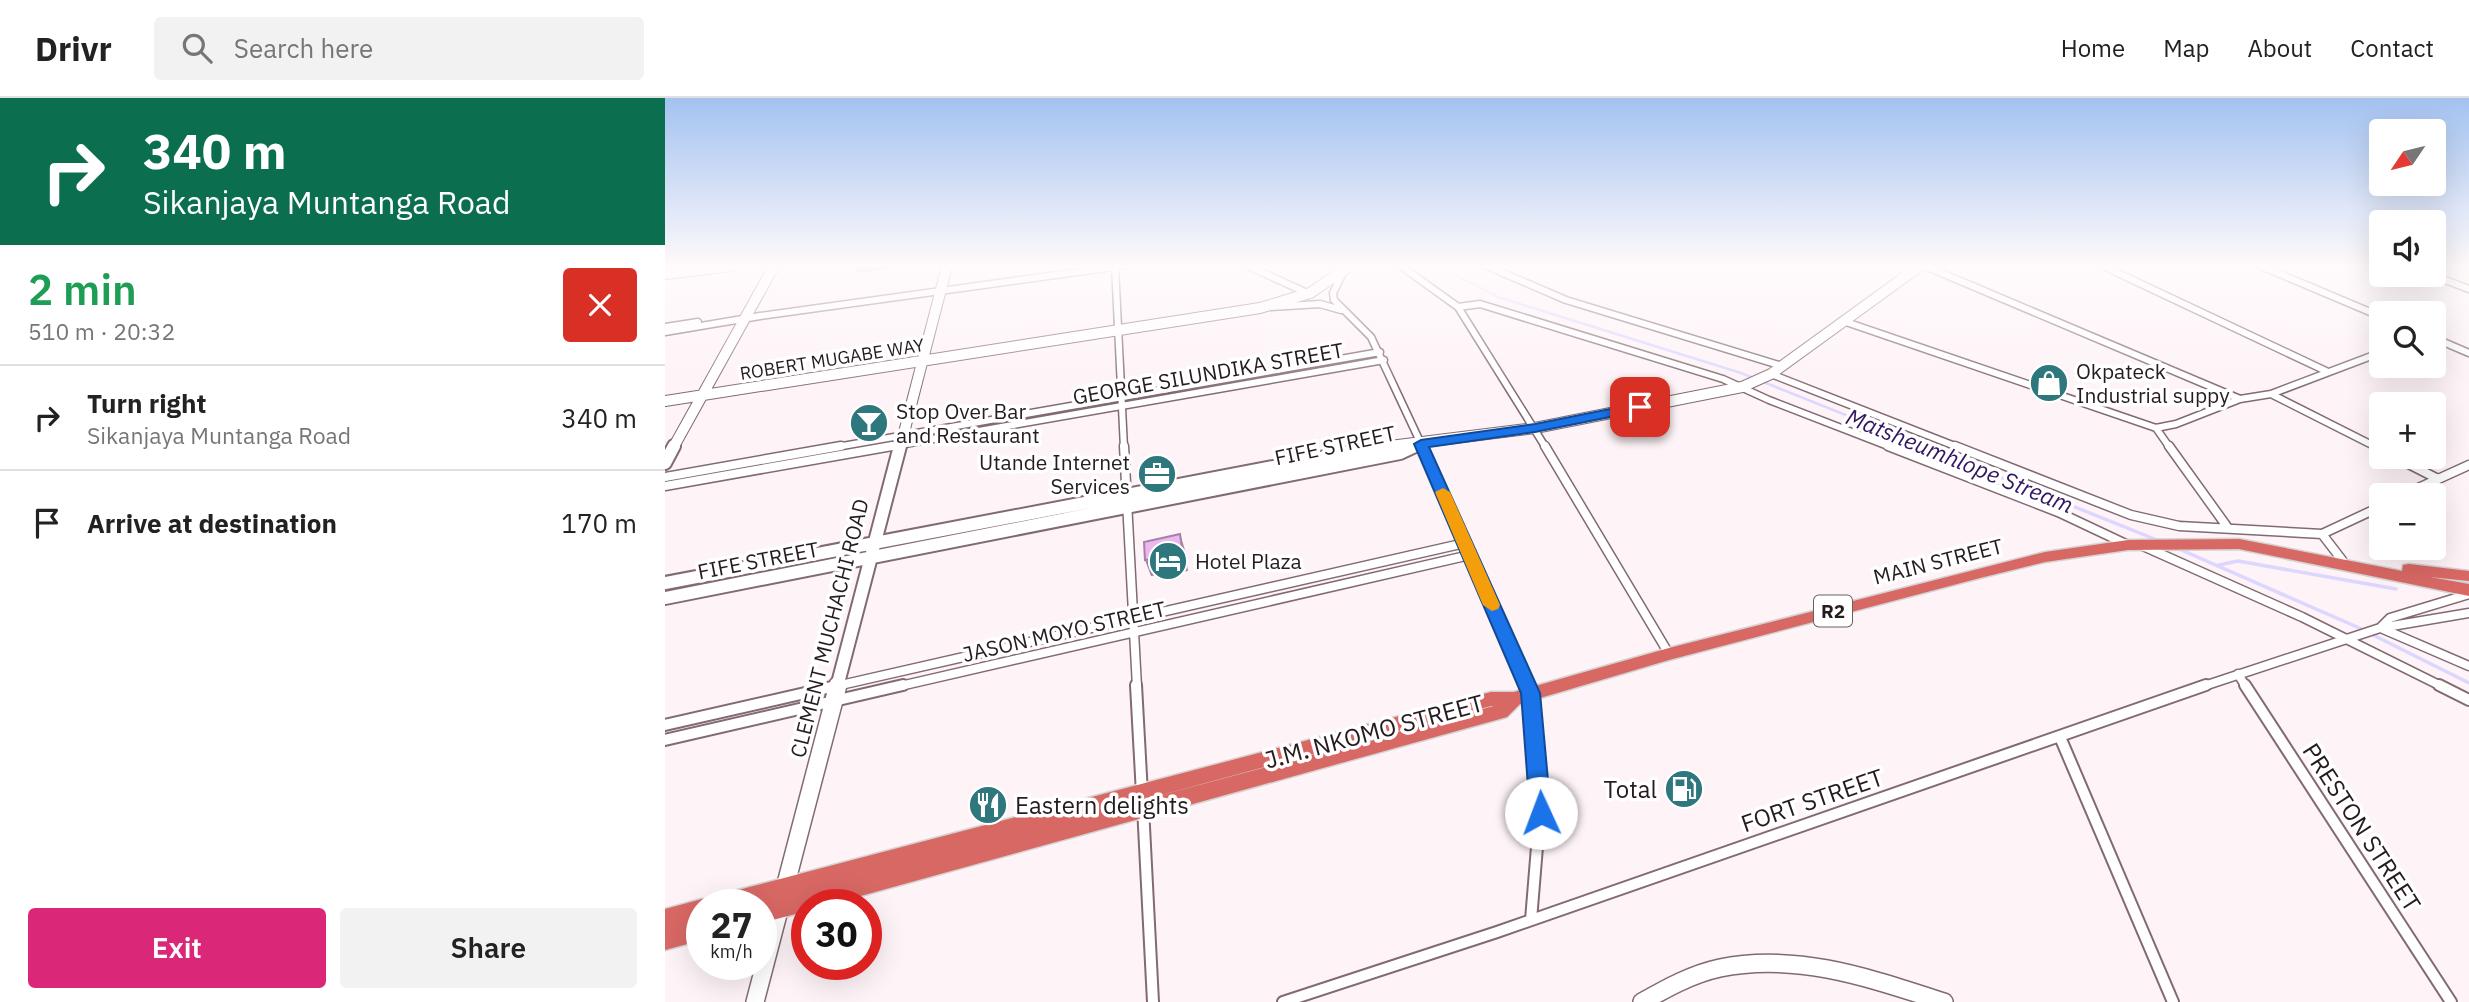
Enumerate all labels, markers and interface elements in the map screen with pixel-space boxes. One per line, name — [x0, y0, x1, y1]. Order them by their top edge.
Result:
search box — [154, 17, 644, 80]
text: Drivr — [35, 27, 112, 70]
icon: search — [178, 29, 216, 67]
text: Search here — [234, 31, 373, 65]
text: Home — [2061, 32, 2125, 64]
text: Map — [2163, 32, 2209, 64]
text: About — [2247, 32, 2312, 64]
text: Contact — [2350, 32, 2434, 64]
text: 340 m — [143, 119, 287, 182]
north arrow — [2369, 119, 2447, 196]
map controls — [2369, 119, 2446, 560]
icon: right — [28, 126, 119, 217]
text: Sikanjaya Muntanga Road — [143, 181, 511, 223]
button: sound — [2369, 210, 2446, 287]
text: 2 min — [28, 262, 137, 317]
button: close — [563, 268, 637, 342]
button: search — [2369, 301, 2446, 378]
text: 510 m · 20:32 — [28, 316, 175, 346]
street label: ROBERT MUGABE WAY — [738, 333, 926, 385]
street label: GEORGE SILUNDIKA STREET — [1070, 335, 1346, 411]
place label: Okpateck Industrial suppy — [2076, 357, 2230, 409]
shop icon: Okpateck Industrial suppy — [2028, 362, 2070, 404]
pin — [1610, 377, 1670, 437]
text: Turn right — [87, 386, 206, 420]
icon: arrive — [1621, 388, 1659, 426]
button: + — [2369, 392, 2446, 469]
place label: Stop Over Bar and Restaurant — [896, 397, 1040, 449]
icon: right — [28, 399, 66, 437]
text: 340 m — [561, 401, 637, 435]
water label: Matsheumhlope Stream — [1842, 401, 2078, 519]
bar icon: Stop Over Bar and Restaurant — [848, 402, 890, 444]
street label: FIFE STREET — [1272, 419, 1398, 471]
text: Sikanjaya Muntanga Road — [87, 420, 351, 450]
place label: Utande Internet Services — [979, 448, 1130, 500]
office icon: Utande Internet Services — [1136, 453, 1178, 495]
button: − — [2369, 483, 2446, 560]
street label: CLEMENT MUCHACHI ROAD — [783, 496, 875, 760]
icon: arrive — [28, 504, 66, 542]
text: Arrive at destination — [87, 506, 337, 540]
text: 170 m — [561, 506, 637, 540]
street label: MAIN STREET — [1870, 531, 2006, 591]
street label: FIFE STREET — [695, 535, 821, 585]
hotel icon: Hotel Plaza — [1147, 540, 1189, 582]
place label: Hotel Plaza — [1195, 547, 1302, 575]
street label: JASON MOYO STREET — [960, 594, 1168, 668]
road number: R2 — [1814, 596, 1852, 626]
street label: J.M. NKOMO STREET — [1261, 686, 1487, 776]
street label: PRESTON STREET — [2296, 737, 2429, 918]
street label: FORT STREET — [1737, 761, 1888, 839]
fuel station icon: Total — [1663, 768, 1705, 810]
place label: Total — [1604, 773, 1657, 805]
position arrow — [1504, 776, 1578, 850]
restaurant icon: Eastern delights — [967, 784, 1009, 826]
place label: Eastern delights — [1015, 789, 1189, 821]
speed limit sign: 30 — [791, 889, 882, 980]
text: 27 — [710, 902, 753, 948]
button: Exit — [28, 908, 326, 988]
button: Share — [340, 908, 637, 988]
text: km/h — [710, 940, 753, 963]

